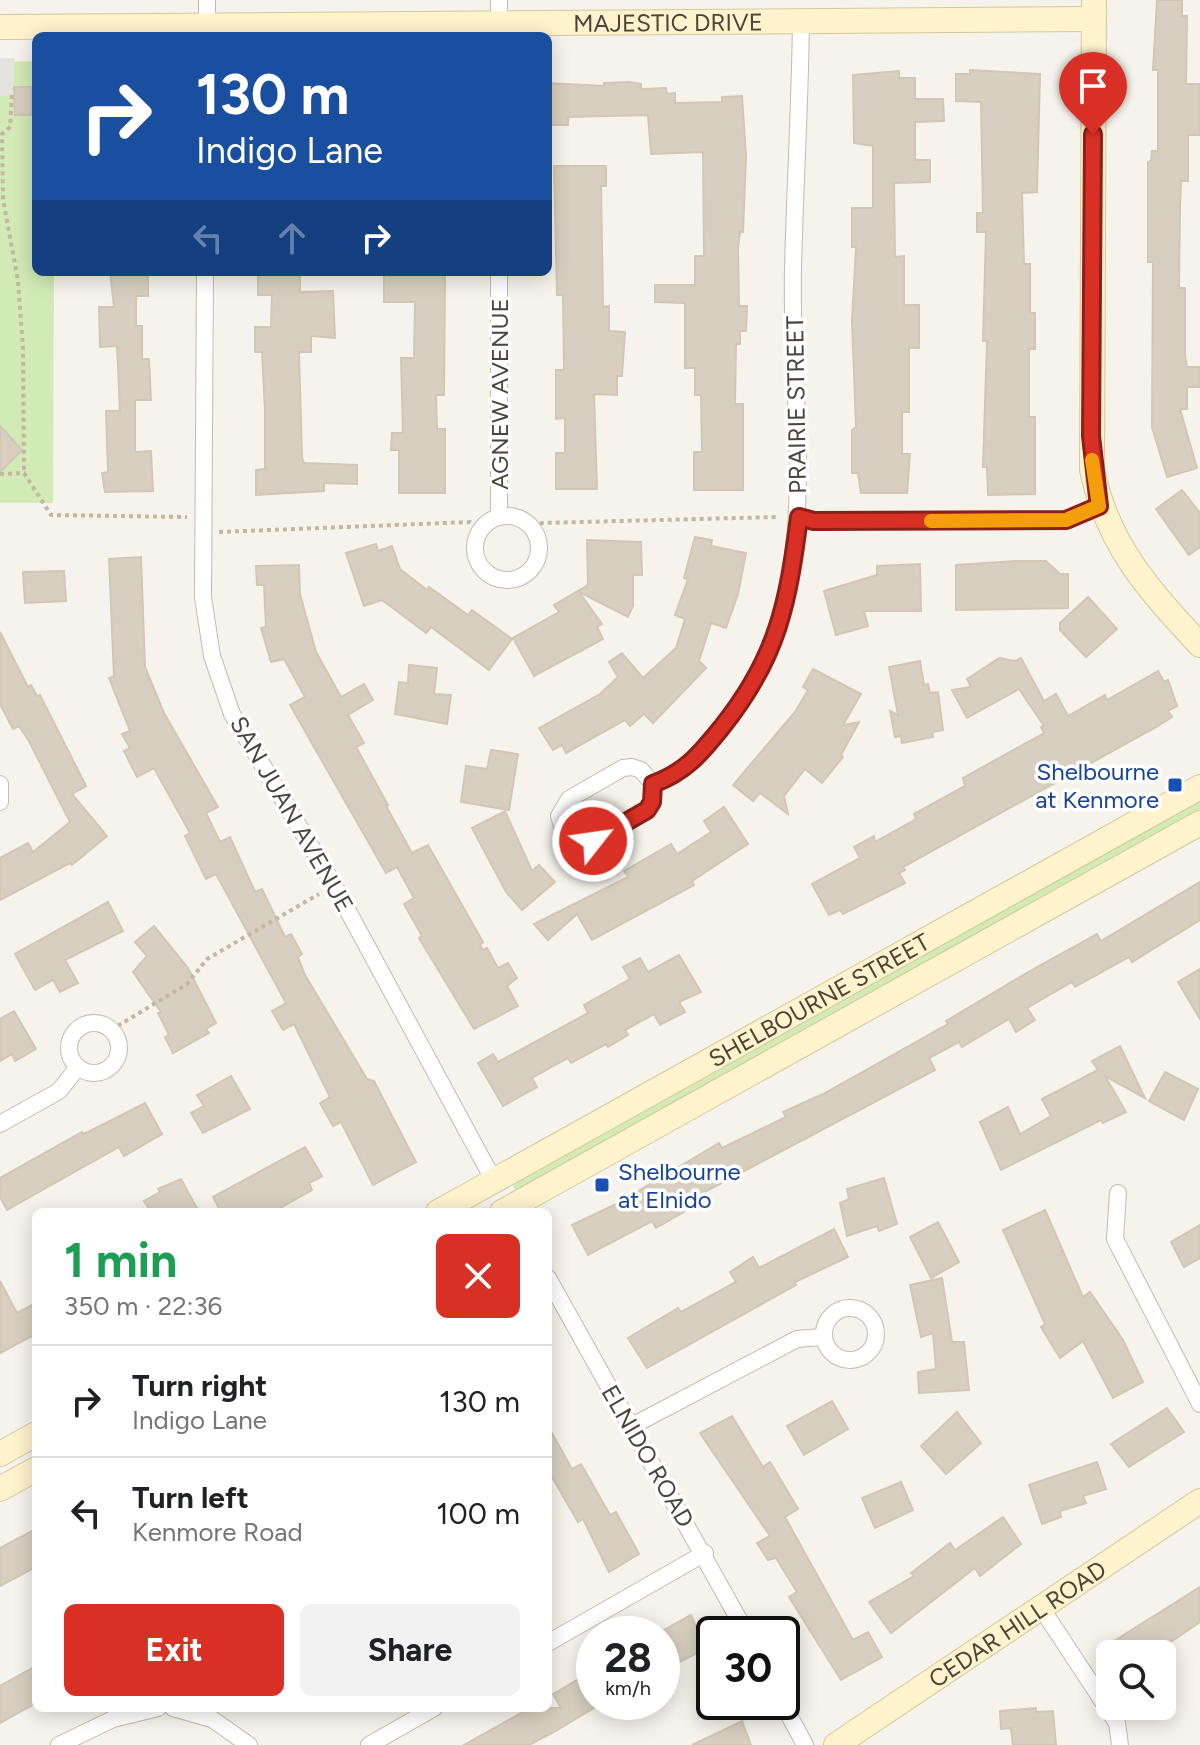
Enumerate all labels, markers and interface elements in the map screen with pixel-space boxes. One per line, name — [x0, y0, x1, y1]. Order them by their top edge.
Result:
street label: MAJESTIC DRIVE — [573, 7, 763, 37]
pin — [1059, 52, 1127, 134]
text: 130 m — [196, 61, 349, 128]
icon: right — [64, 64, 168, 168]
icon: arrive — [1071, 64, 1115, 108]
text: Indigo Lane — [196, 129, 383, 172]
icon: left — [186, 216, 230, 260]
icon: ahead — [270, 216, 314, 260]
icon: right — [354, 216, 398, 260]
street label: AGNEW AVENUE — [485, 298, 514, 490]
street label: PRAIRIE STREET — [780, 316, 812, 494]
street label: SAN JUAN AVENUE — [224, 711, 360, 917]
place label: Shelbourne at Kenmore — [1035, 757, 1159, 814]
marker: Shelbourne at Kenmore — [1166, 776, 1184, 794]
position arrow — [551, 799, 635, 883]
street label: SHELBOURNE STREET — [703, 927, 934, 1073]
place label: Shelbourne at Elnido — [618, 1157, 741, 1214]
marker: Shelbourne at Elnido — [593, 1176, 611, 1194]
text: 1 min — [64, 1231, 177, 1289]
button: close — [436, 1234, 520, 1318]
text: 350 m · 22:36 — [64, 1290, 222, 1322]
text: Turn right — [132, 1367, 267, 1404]
icon: right — [64, 1379, 108, 1423]
street label: ELNIDO ROAD — [596, 1380, 700, 1532]
text: 130 m — [439, 1383, 520, 1420]
text: Indigo Lane — [132, 1404, 267, 1436]
text: Turn left — [132, 1479, 249, 1516]
icon: left — [64, 1491, 108, 1535]
text: 100 m — [436, 1495, 520, 1532]
text: Kenmore Road — [132, 1516, 303, 1548]
street label: CEDAR HILL ROAD — [923, 1554, 1111, 1693]
button: Exit — [64, 1604, 284, 1696]
button: Share — [300, 1604, 520, 1696]
speed limit sign: 30 — [696, 1616, 800, 1720]
text: 28 — [604, 1634, 652, 1682]
map controls — [1096, 1640, 1176, 1720]
button: search — [1096, 1640, 1176, 1720]
text: km/h — [605, 1676, 651, 1700]

